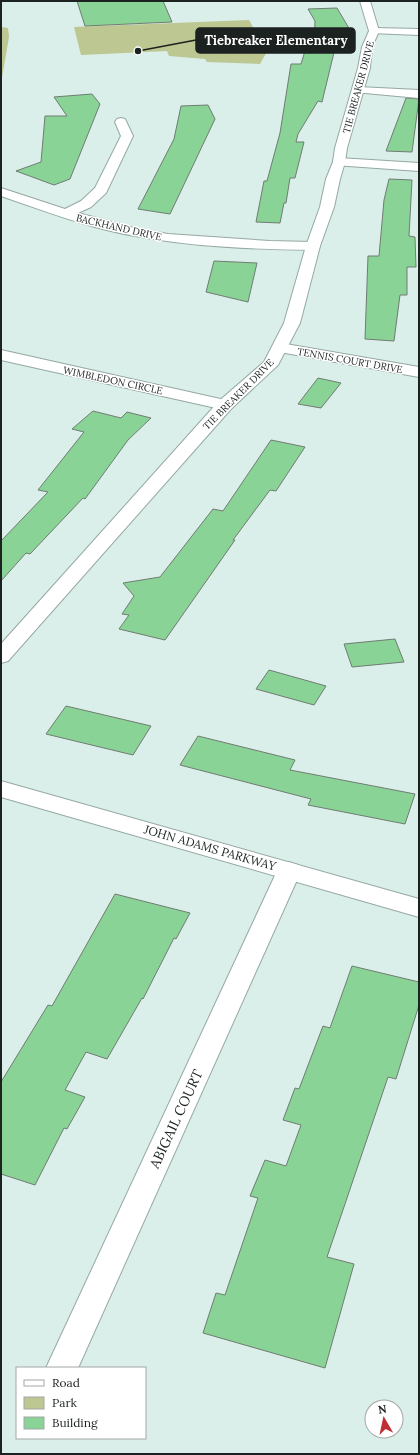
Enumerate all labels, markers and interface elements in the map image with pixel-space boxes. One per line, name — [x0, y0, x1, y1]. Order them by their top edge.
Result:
callout: Tiebreaker Elementary — [196, 28, 355, 53]
text: Tiebreaker Elementary — [204, 32, 348, 49]
street label: TIE BREAKER DRIVE — [340, 39, 377, 135]
street label: BACKHAND DRIVE — [75, 211, 163, 244]
street label: TENNIS COURT DRIVE — [296, 345, 404, 376]
street label: TIE BREAKER DRIVE — [200, 356, 277, 433]
street label: WIMBLEDON CIRCLE — [62, 364, 164, 397]
street label: JOHN ADAMS PARKWAY — [142, 821, 278, 874]
street label: ABIGAIL COURT — [145, 1067, 207, 1172]
legend — [16, 1367, 146, 1439]
text: Road — [52, 1375, 80, 1390]
text: Park — [52, 1395, 78, 1410]
north arrow — [364, 1399, 404, 1439]
text: N — [377, 1401, 388, 1417]
text: Building — [52, 1415, 98, 1430]

